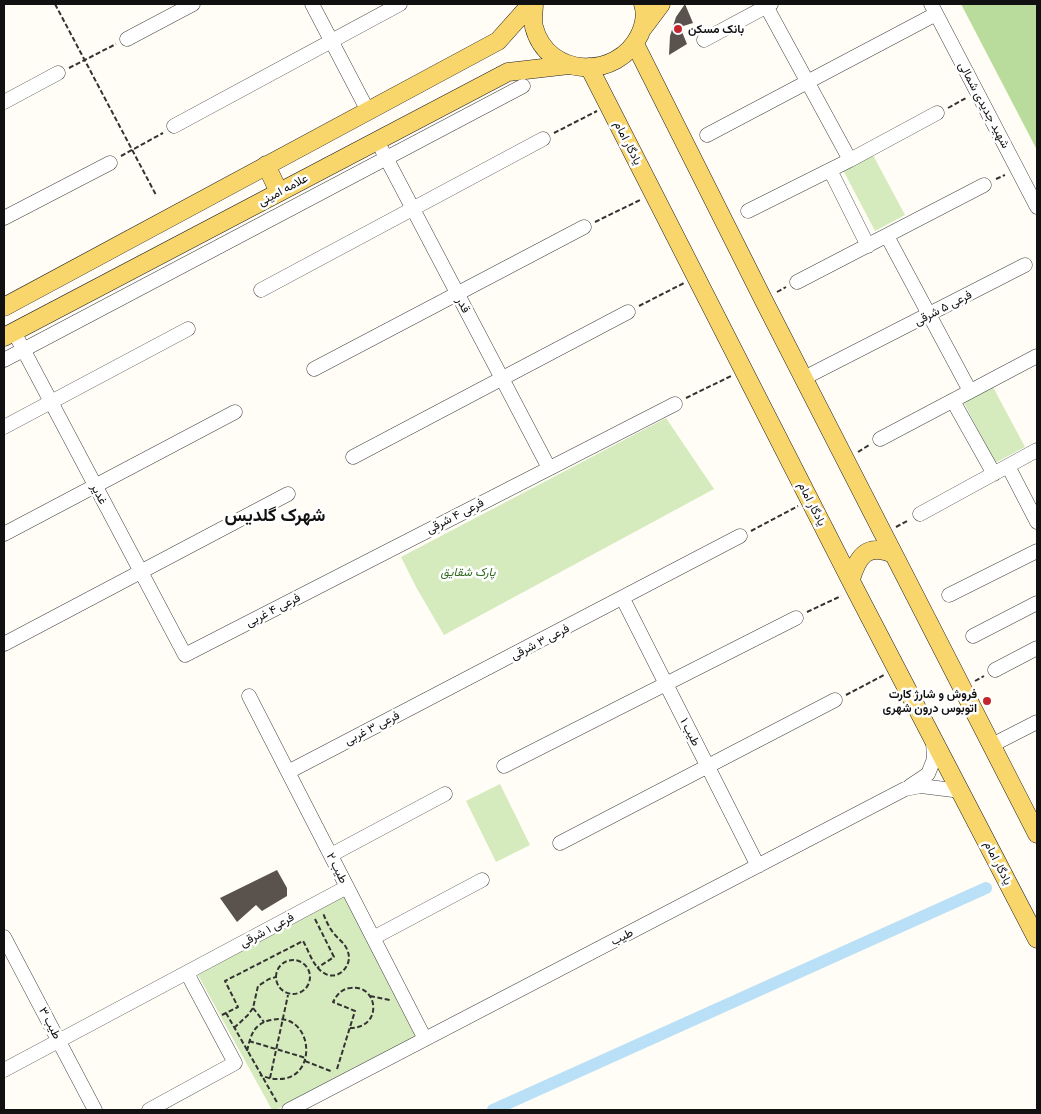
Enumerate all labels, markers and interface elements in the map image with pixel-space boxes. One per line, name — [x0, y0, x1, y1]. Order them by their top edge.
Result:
place label: بانک مسکن — [688, 22, 744, 36]
marker: بانک مسکن — [672, 23, 684, 35]
street label: شهید جدیدی شمالی — [955, 59, 1013, 151]
street label: یادگار امام — [611, 119, 645, 167]
street label: علامه امینی — [256, 171, 310, 209]
street label: فرعی ۵ شرقی — [912, 287, 974, 329]
street label: قدر — [453, 295, 473, 315]
street label: یادگار امام — [795, 480, 829, 528]
street label: غدیر — [88, 481, 110, 507]
street label: فرعی ۴ شرقی — [424, 495, 486, 537]
district label: شهرک گلدیس — [225, 504, 325, 526]
park label: پارک شقایق — [441, 565, 495, 579]
street label: فرعی ۴ غربی — [243, 590, 303, 630]
street label: فرعی ۳ شرقی — [508, 621, 572, 663]
place label: فروش و شارژ کارت اتوبوس درون شهری — [883, 687, 977, 715]
marker: فروش و شارژ کارت اتوبوس درون شهری — [981, 695, 993, 707]
street label: فرعی ۳ غربی — [342, 708, 402, 748]
street label: طیب ۱ — [677, 715, 703, 749]
street label: یادگار امام — [981, 839, 1015, 887]
street label: طیب ۲ — [323, 850, 351, 886]
street label: فرعی ۱ شرقی — [237, 910, 297, 950]
street label: طیب — [608, 925, 636, 949]
street label: طیب ۳ — [36, 1005, 64, 1041]

